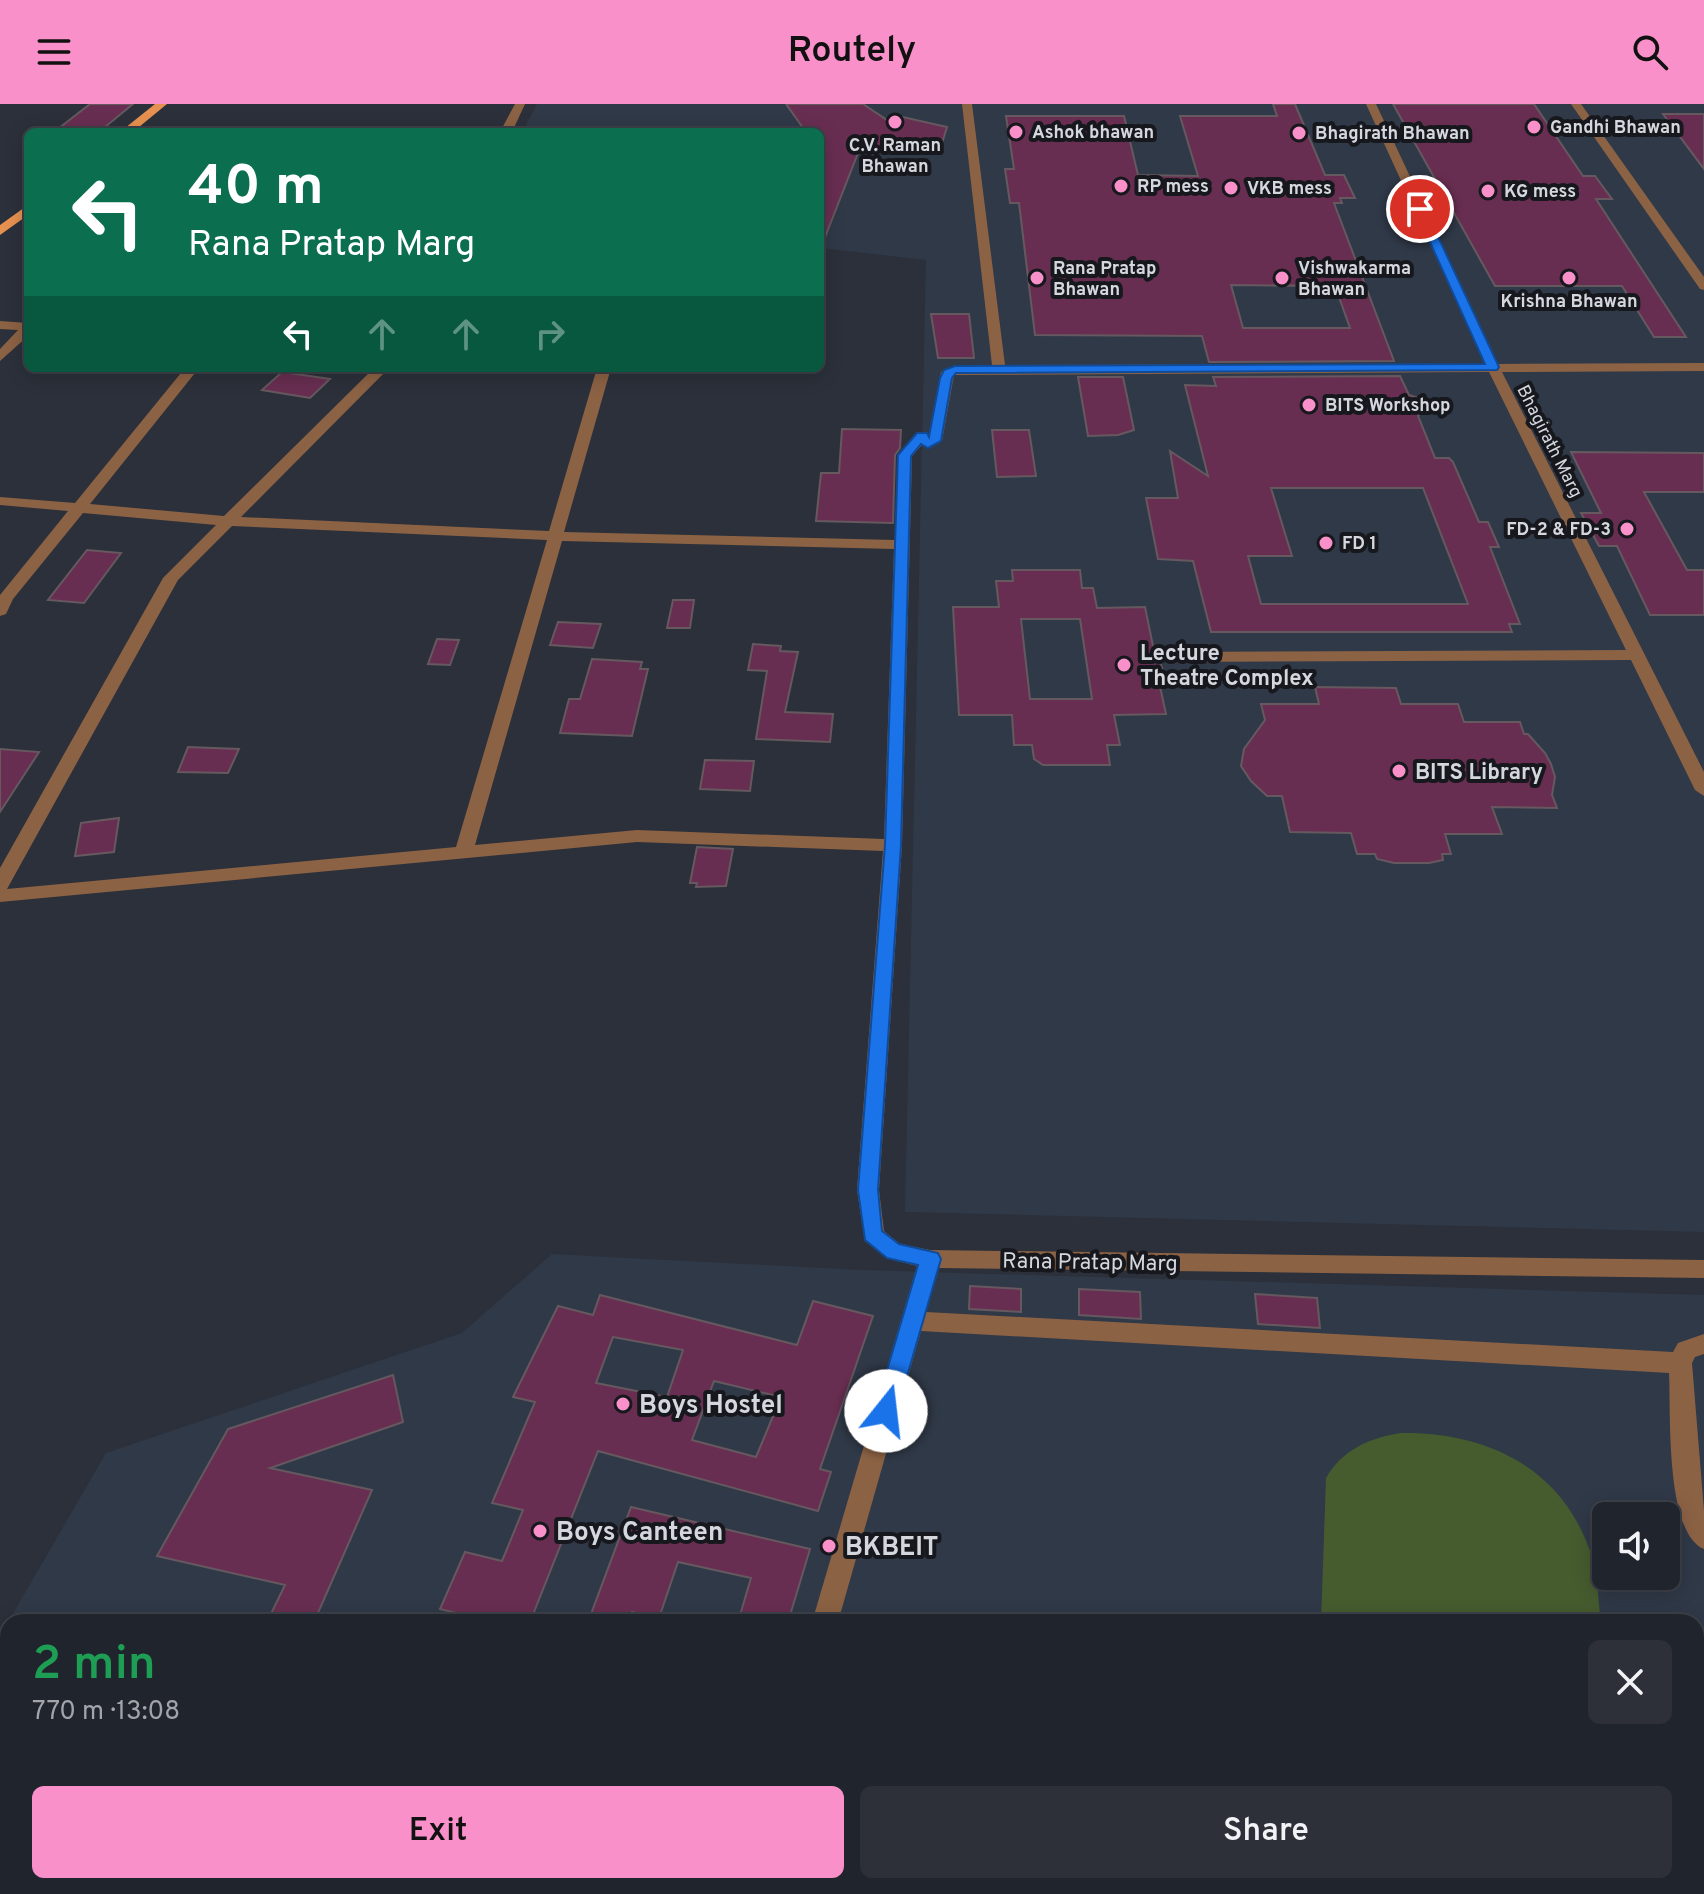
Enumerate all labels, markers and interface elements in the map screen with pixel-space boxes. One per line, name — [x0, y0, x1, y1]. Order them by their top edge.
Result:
text: Routely — [788, 29, 916, 75]
icon: menu — [32, 30, 76, 74]
icon: search — [1628, 30, 1672, 74]
marker: C.V. Raman Bhawan — [886, 113, 904, 131]
place label: Gandhi Bhawan — [1550, 117, 1681, 140]
marker: Gandhi Bhawan — [1525, 118, 1543, 136]
place label: Ashok bhawan — [1032, 122, 1154, 145]
marker: Ashok bhawan — [1007, 123, 1025, 141]
place label: Bhagirath Bhawan — [1315, 123, 1470, 146]
marker: Bhagirath Bhawan — [1290, 124, 1308, 142]
place label: C.V. Raman Bhawan — [849, 135, 941, 179]
text: 40 m — [188, 154, 324, 224]
icon: left — [56, 160, 160, 264]
pin — [1386, 175, 1454, 243]
place label: RP mess — [1137, 176, 1209, 199]
marker: RP mess — [1112, 177, 1130, 195]
place label: VKB mess — [1247, 178, 1332, 201]
marker: VKB mess — [1222, 179, 1240, 197]
place label: KG mess — [1504, 181, 1576, 204]
marker: KG mess — [1479, 182, 1497, 200]
icon: arrive — [1398, 187, 1442, 231]
text: Rana Pratap Marg — [188, 223, 475, 269]
place label: Rana Pratap Bhawan — [1053, 258, 1156, 302]
place label: Vishwakarma Bhawan — [1298, 258, 1411, 302]
marker: Rana Pratap Bhawan — [1028, 269, 1046, 287]
marker: Vishwakarma Bhawan — [1273, 269, 1291, 287]
marker: Krishna Bhawan — [1560, 269, 1578, 287]
place label: Krishna Bhawan — [1500, 291, 1638, 314]
icon: left — [276, 312, 320, 356]
icon: ahead — [360, 312, 404, 356]
icon: ahead — [444, 312, 488, 356]
icon: right — [528, 312, 572, 356]
street label: Bhagirath Marg — [1510, 381, 1587, 502]
place label: BITS Workshop — [1325, 395, 1450, 418]
marker: BITS Workshop — [1300, 396, 1318, 414]
place label: FD-2 & FD-3 — [1506, 519, 1611, 542]
marker: FD-2 & FD-3 — [1618, 520, 1636, 538]
place label: FD 1 — [1342, 533, 1377, 556]
marker: FD 1 — [1317, 534, 1335, 552]
place label: Lecture Theatre Complex — [1140, 641, 1314, 693]
marker: Lecture Theatre Complex — [1115, 656, 1133, 674]
place label: BITS Library — [1415, 760, 1543, 787]
marker: BITS Library — [1390, 762, 1408, 780]
street label: Rana Pratap Marg — [1002, 1248, 1178, 1279]
position arrow — [844, 1369, 928, 1453]
place label: Boys Hostel — [639, 1390, 783, 1423]
marker: Boys Hostel — [614, 1395, 632, 1413]
map controls — [1592, 1502, 1680, 1590]
button: sound — [1592, 1502, 1680, 1590]
place label: Boys Canteen — [556, 1517, 723, 1550]
marker: Boys Canteen — [531, 1522, 549, 1540]
place label: BKBEIT — [845, 1532, 939, 1565]
marker: BKBEIT — [820, 1537, 838, 1555]
text: 2 min — [32, 1636, 156, 1696]
button: close — [1588, 1640, 1672, 1724]
text: 770 m · 13:08 — [32, 1696, 180, 1729]
button: Exit — [32, 1786, 844, 1878]
button: Share — [860, 1786, 1672, 1878]

